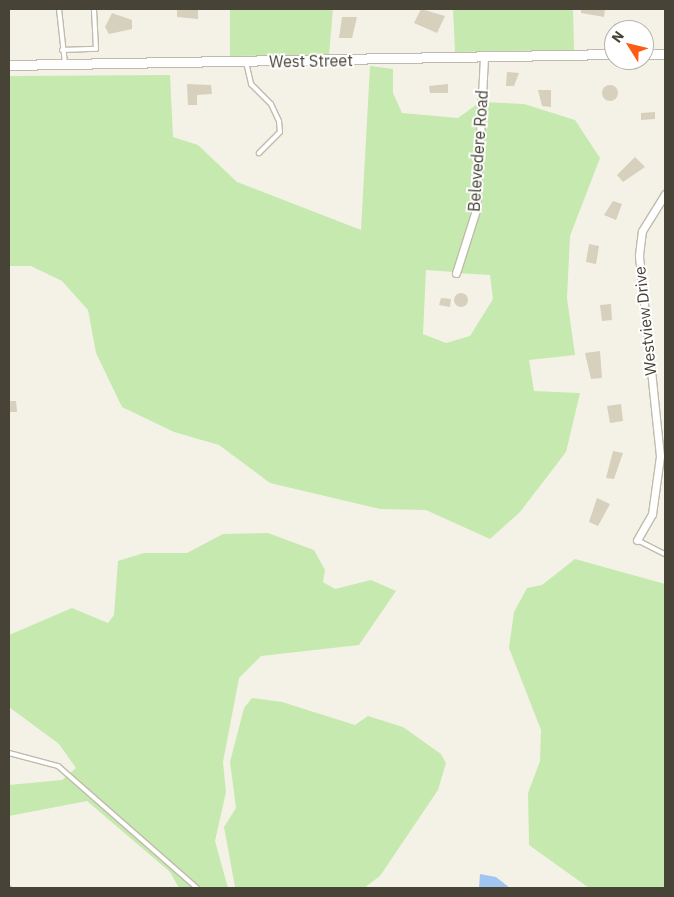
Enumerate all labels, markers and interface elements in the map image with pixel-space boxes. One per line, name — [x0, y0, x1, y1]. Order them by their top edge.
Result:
north arrow — [604, 20, 654, 70]
text: N — [607, 27, 628, 46]
street label: West Street — [269, 51, 353, 71]
street label: Belevedere Road — [464, 89, 492, 213]
street label: Westview Drive — [630, 265, 660, 377]

